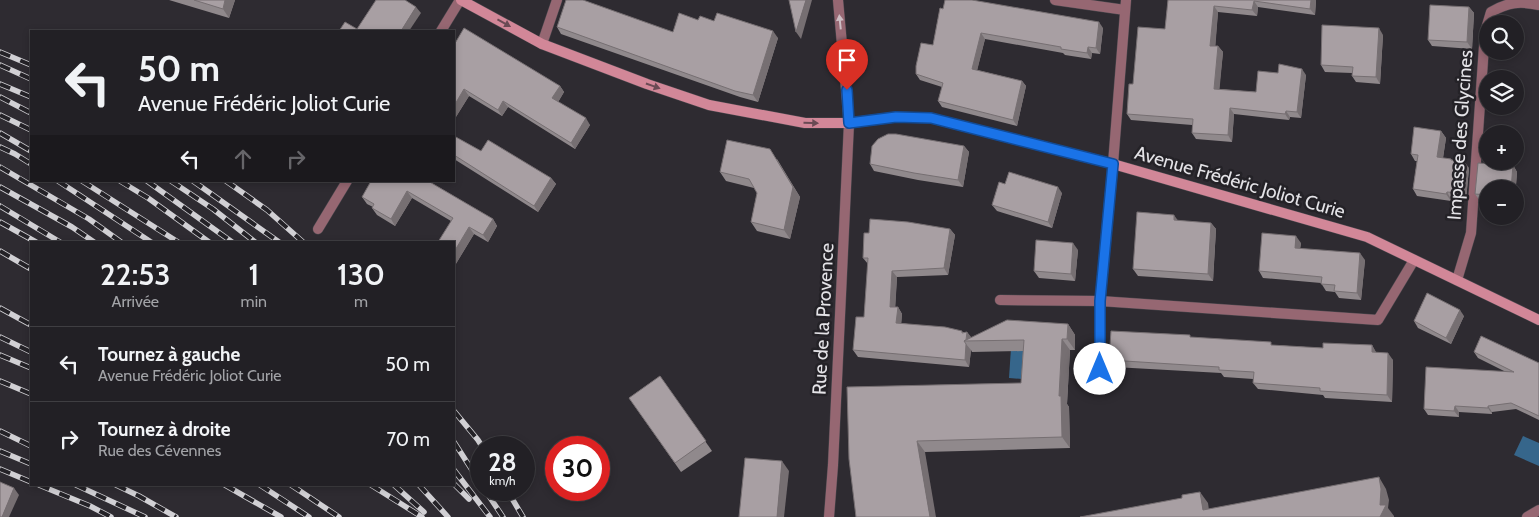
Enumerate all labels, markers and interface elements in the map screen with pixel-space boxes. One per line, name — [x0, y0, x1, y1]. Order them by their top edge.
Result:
one-way arrow — [836, 14, 844, 30]
map controls — [1479, 15, 1524, 225]
button: search — [1479, 15, 1524, 60]
one-way arrow — [497, 19, 511, 27]
pin — [826, 39, 868, 90]
icon: arrive — [833, 46, 861, 74]
text: 50 m — [138, 47, 220, 90]
street label: Impasse des Glycines — [1443, 49, 1477, 221]
icon: left — [55, 50, 120, 115]
button: layers — [1479, 70, 1524, 115]
one-way arrow — [646, 83, 661, 91]
text: Avenue Frédéric Joliot Curie — [138, 90, 390, 117]
one-way arrow — [803, 119, 819, 127]
button: + — [1479, 125, 1524, 170]
street label: Avenue Frédéric Joliot Curie — [1132, 141, 1348, 223]
icon: left — [176, 145, 204, 173]
icon: ahead — [229, 145, 257, 173]
icon: right — [282, 145, 310, 173]
button: − — [1479, 180, 1524, 225]
street label: Rue de la Provence — [808, 242, 838, 396]
text: 22:53 — [100, 256, 171, 293]
text: 1 — [248, 256, 259, 293]
text: 130 — [337, 256, 385, 293]
text: Arrivée — [112, 292, 159, 311]
text: min — [241, 292, 267, 311]
text: m — [354, 292, 368, 311]
position arrow — [1073, 342, 1125, 394]
text: Tournez à gauche — [98, 343, 240, 366]
icon: left — [55, 350, 83, 378]
text: 50 m — [386, 353, 430, 376]
text: Avenue Frédéric Joliot Curie — [98, 366, 282, 385]
text: Tournez à droite — [98, 418, 231, 441]
icon: right — [55, 425, 83, 453]
text: 70 m — [386, 428, 430, 451]
speed limit sign: 30 — [545, 436, 610, 501]
text: Rue des Cévennes — [98, 441, 221, 460]
text: 28 — [488, 447, 517, 477]
text: km/h — [489, 473, 516, 488]

